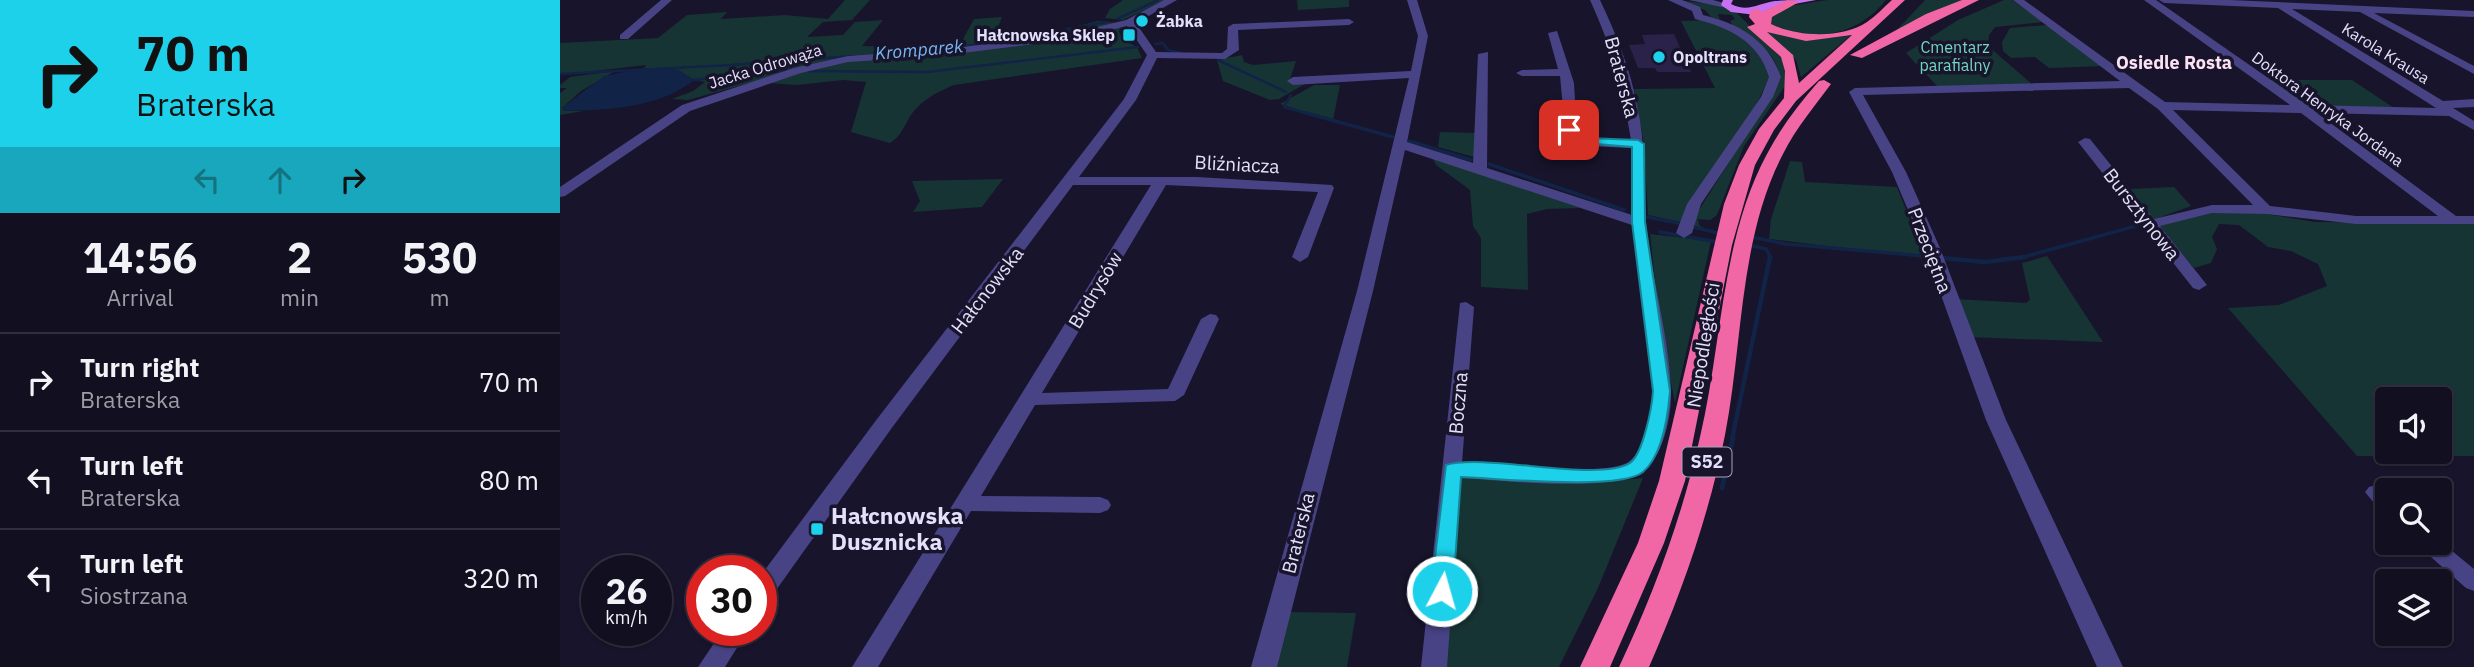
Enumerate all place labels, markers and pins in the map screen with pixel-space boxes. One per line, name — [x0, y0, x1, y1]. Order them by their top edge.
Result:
place label: Żabka — [1156, 11, 1203, 31]
marker: Żabka — [1134, 13, 1150, 29]
place label: Hałcnowska Sklep — [976, 25, 1115, 45]
marker: Hałcnowska Sklep — [1121, 27, 1137, 43]
place label: Opoltrans — [1673, 47, 1747, 67]
marker: Opoltrans — [1651, 49, 1667, 65]
pin — [1539, 100, 1599, 160]
place label: Hałcnowska Dusznicka — [831, 500, 964, 556]
marker: Hałcnowska Dusznicka — [809, 521, 825, 537]

